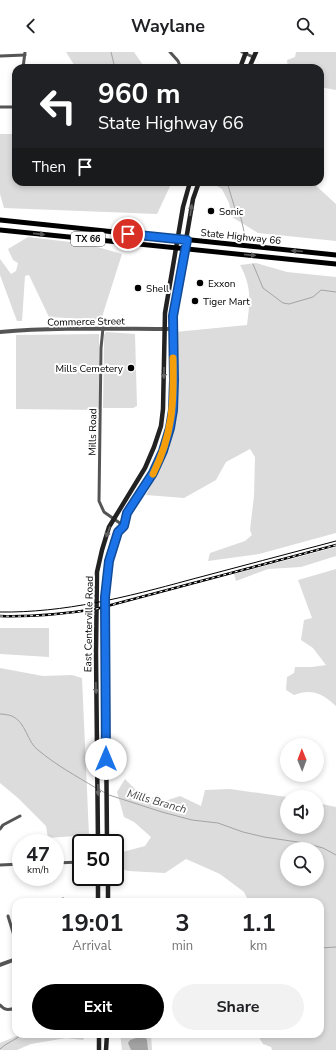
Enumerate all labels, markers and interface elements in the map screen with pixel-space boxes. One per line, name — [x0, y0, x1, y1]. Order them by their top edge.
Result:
text: Waylane — [131, 14, 205, 38]
icon: back — [20, 15, 42, 37]
icon: search — [294, 15, 316, 37]
text: 960 m — [98, 75, 181, 113]
icon: left — [32, 80, 84, 132]
text: State Highway 66 — [98, 111, 244, 135]
icon: arrive — [74, 156, 96, 178]
text: Then — [32, 157, 66, 177]
one-way arrow — [188, 204, 194, 217]
place label: Sonic — [219, 205, 244, 219]
marker: Sonic — [206, 206, 216, 216]
pin — [111, 217, 145, 251]
icon: arrive — [117, 223, 139, 245]
street label: State Highway 66 — [200, 226, 282, 248]
one-way arrow — [33, 231, 45, 237]
road number: TX 66 — [71, 232, 105, 246]
one-way arrow — [291, 247, 303, 254]
one-way arrow — [244, 252, 256, 259]
place label: Exxon — [208, 277, 235, 291]
marker: Exxon — [195, 278, 205, 288]
place label: Shell — [146, 282, 169, 296]
marker: Shell — [133, 283, 143, 293]
place label: Tiger Mart — [203, 295, 250, 309]
marker: Tiger Mart — [190, 296, 200, 306]
street label: Commerce Street — [47, 314, 125, 330]
place label: Mills Cemetery — [56, 362, 124, 376]
marker: Mills Cemetery — [126, 363, 136, 373]
one-way arrow — [161, 367, 167, 380]
street label: Mills Road — [86, 408, 100, 456]
one-way arrow — [105, 526, 111, 538]
street label: East Centerville Road — [81, 576, 97, 672]
one-way arrow — [93, 682, 99, 695]
position arrow — [85, 738, 127, 780]
north arrow — [280, 738, 324, 782]
map controls — [280, 738, 324, 886]
one-way arrow — [95, 784, 101, 797]
water label: Mills Branch — [125, 786, 188, 817]
button: sound — [280, 790, 324, 834]
speed limit sign: 50 — [72, 834, 124, 886]
text: 47 — [26, 841, 50, 868]
button: search — [280, 842, 324, 886]
text: km/h — [27, 863, 49, 877]
text: 19:01 — [60, 907, 124, 939]
text: 3 — [175, 907, 190, 939]
text: 1.1 — [241, 907, 276, 939]
text: Arrival — [72, 937, 111, 955]
text: min — [172, 937, 193, 955]
text: km — [250, 937, 267, 955]
button: Exit — [32, 984, 164, 1030]
button: Share — [172, 984, 304, 1030]

